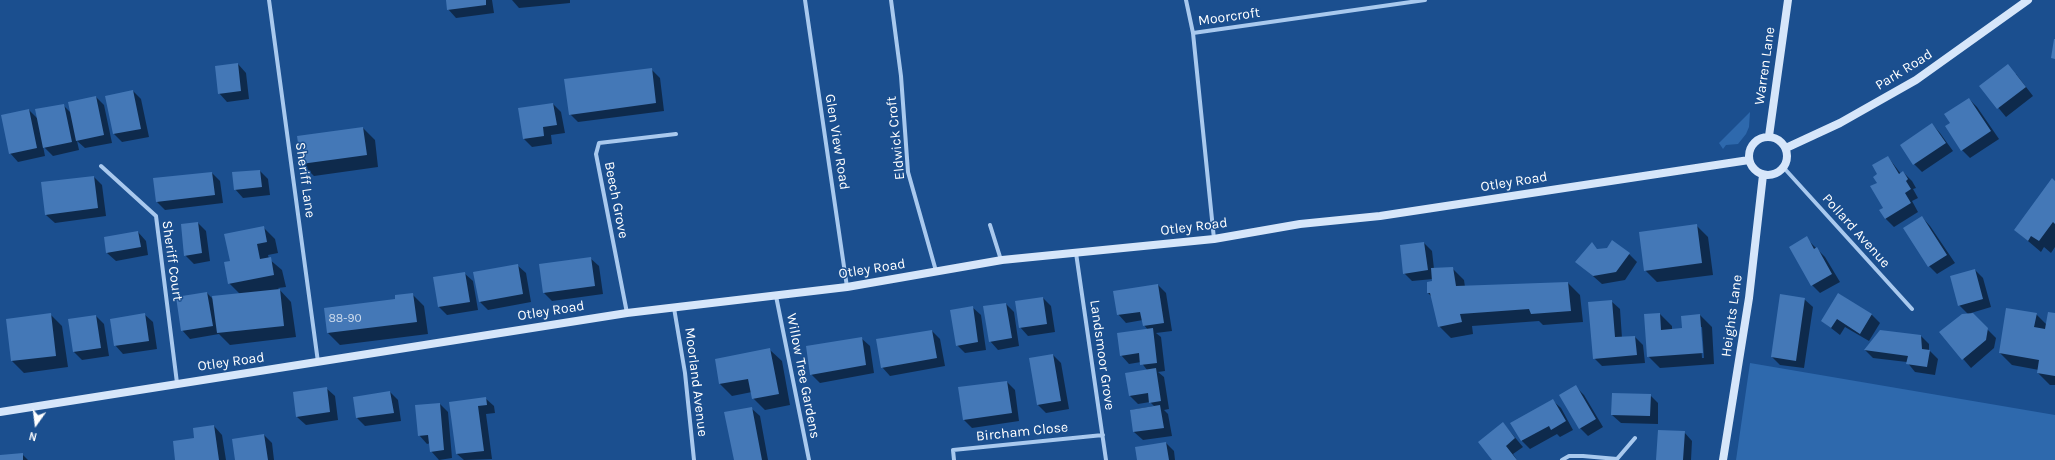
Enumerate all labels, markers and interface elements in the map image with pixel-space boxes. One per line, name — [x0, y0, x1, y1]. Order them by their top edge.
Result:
street label: Moorcroft — [1197, 4, 1261, 30]
street label: Warren Lane — [1751, 26, 1779, 106]
street label: Park Road — [1872, 46, 1936, 94]
street label: Glen View Road — [821, 93, 853, 191]
street label: Eldwick Croft — [883, 95, 909, 181]
street label: Sheriff Lane — [291, 141, 319, 219]
street label: Beech Grove — [600, 160, 632, 240]
street label: Otley Road — [1479, 168, 1549, 196]
street label: Pollard Avenue — [1818, 191, 1894, 271]
street label: Otley Road — [1159, 215, 1229, 239]
street label: Sheriff Court — [158, 220, 186, 302]
street label: Otley Road — [837, 255, 907, 283]
street label: Heights Lane — [1718, 274, 1746, 358]
street label: Otley Road — [516, 297, 586, 325]
street label: Landsmoor Grove — [1086, 299, 1118, 411]
house number: 88-90 — [328, 312, 362, 326]
street label: Willow Tree Gardens — [783, 312, 823, 440]
street label: Moorland Avenue — [681, 326, 711, 438]
street label: Otley Road — [196, 349, 266, 375]
north arrow — [16, 404, 56, 444]
street label: Bircham Close — [975, 419, 1069, 445]
text: N — [28, 429, 38, 443]

